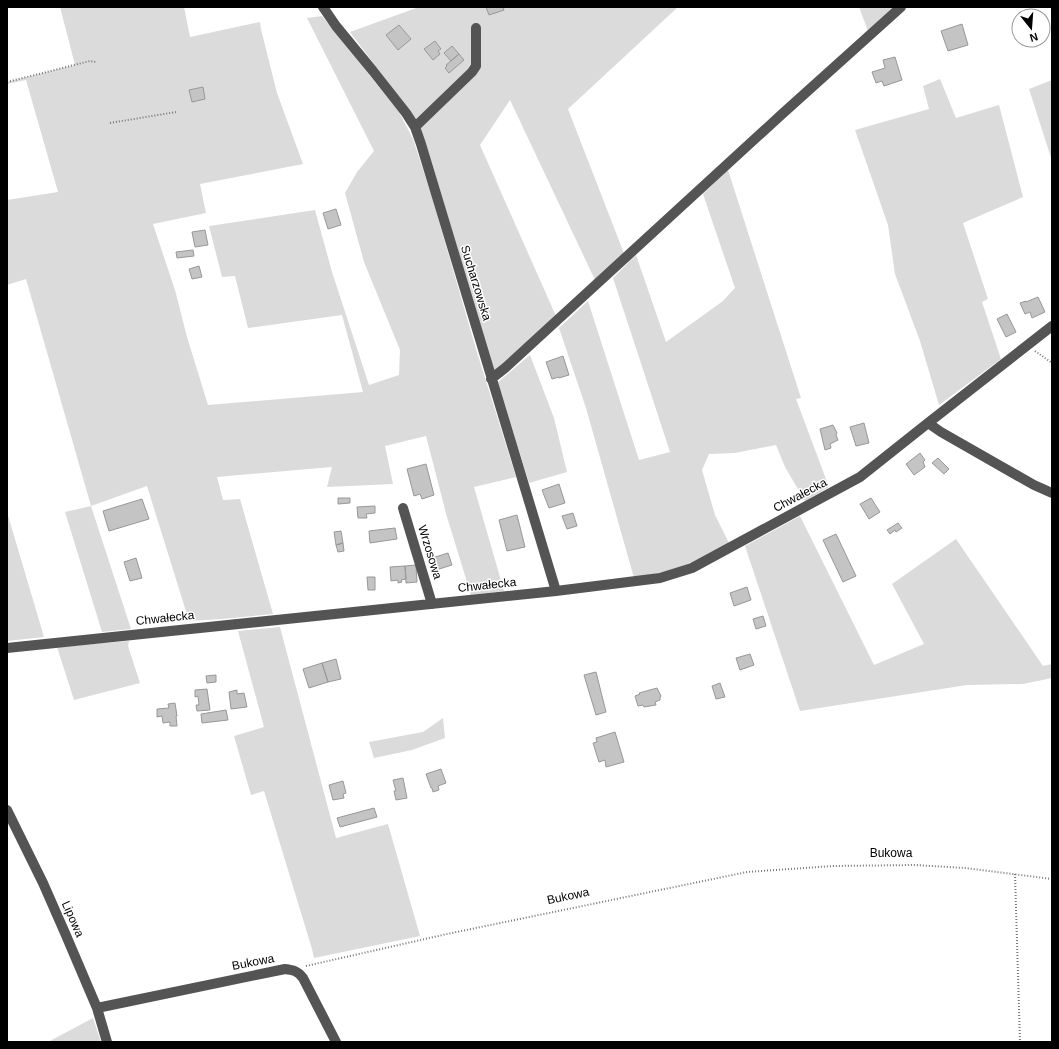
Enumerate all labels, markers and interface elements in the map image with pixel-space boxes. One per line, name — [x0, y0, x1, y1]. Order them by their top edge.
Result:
north arrow — [1011, 8, 1051, 48]
text: N — [1028, 31, 1039, 44]
street label: Sucharzowska — [458, 244, 494, 323]
street label: Chwałecka — [771, 475, 829, 515]
street label: Wrzosowa — [415, 523, 445, 581]
street label: Chwałecka — [457, 575, 517, 595]
street label: Chwałecka — [135, 608, 195, 628]
street label: Bukowa — [870, 846, 913, 860]
street label: Bukowa — [546, 885, 591, 907]
street label: Lipowa — [59, 899, 87, 940]
street label: Bukowa — [231, 951, 276, 973]

